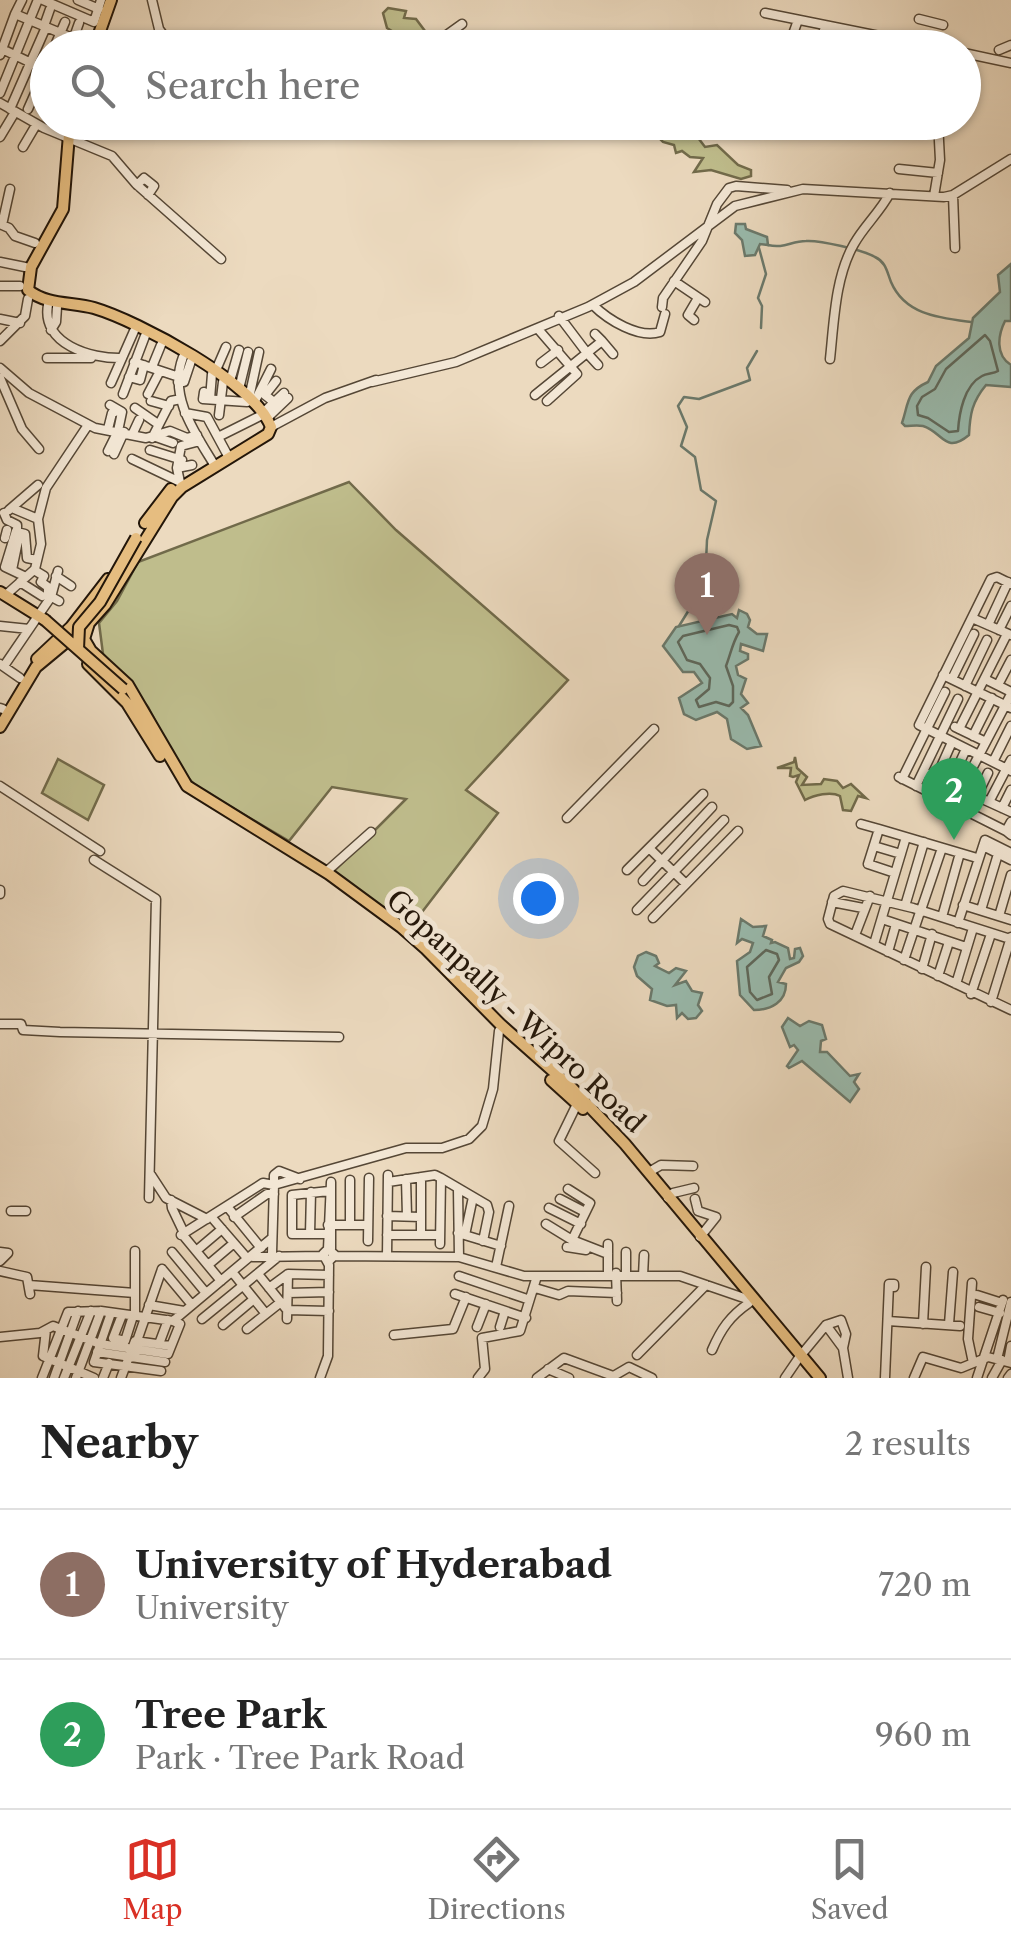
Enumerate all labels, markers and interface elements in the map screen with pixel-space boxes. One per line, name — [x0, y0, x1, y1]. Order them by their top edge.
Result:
search box — [30, 30, 981, 140]
icon: search — [65, 58, 120, 113]
text: Search here — [145, 62, 360, 109]
pin: 1 — [674, 552, 740, 635]
pin: 2 — [922, 758, 986, 840]
your location — [513, 873, 564, 924]
street label: Gopanpally - Wipro Road — [380, 882, 652, 1140]
text: Nearby — [40, 1417, 198, 1469]
text: 2 results — [845, 1424, 971, 1463]
text: University of Hyderabad — [135, 1541, 612, 1588]
text: 1 — [65, 1565, 80, 1604]
text: 720 m — [878, 1565, 971, 1604]
text: University — [135, 1588, 289, 1627]
text: Tree Park — [135, 1691, 326, 1738]
text: 2 — [63, 1715, 82, 1754]
text: 960 m — [875, 1715, 971, 1754]
text: Park · Tree Park Road — [135, 1738, 465, 1777]
tab: Map — [122, 1832, 183, 1926]
tab: Directions — [427, 1832, 566, 1926]
tab: Saved — [811, 1832, 889, 1926]

